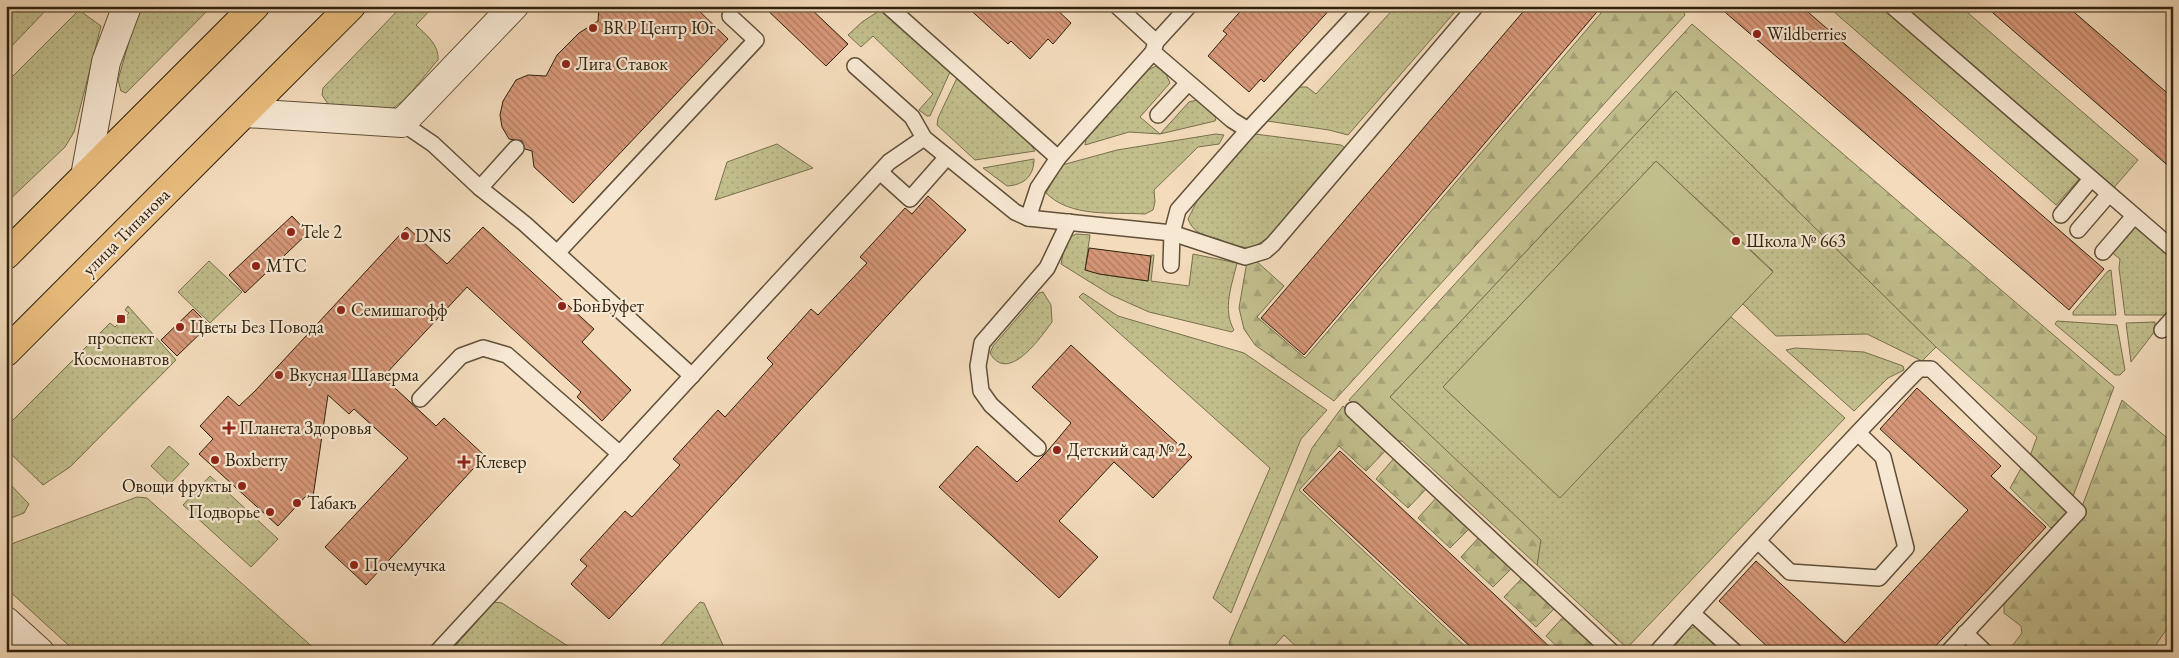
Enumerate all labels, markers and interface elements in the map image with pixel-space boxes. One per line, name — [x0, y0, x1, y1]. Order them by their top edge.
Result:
place label: BRP Центр Юг — [603, 16, 716, 39]
marker: BRP Центр Юг — [587, 22, 599, 34]
place label: Wildberries — [1767, 22, 1847, 45]
marker: Wildberries — [1751, 28, 1763, 40]
place label: Лига Ставок — [576, 52, 668, 75]
marker: Лига Ставок — [560, 58, 572, 70]
street label: улица Типанова — [77, 182, 175, 280]
place label: Tele 2 — [301, 220, 342, 243]
place label: DNS — [415, 224, 451, 247]
marker: Tele 2 — [285, 226, 297, 238]
place label: Школа № 663 — [1746, 229, 1846, 252]
marker: DNS — [399, 230, 411, 242]
marker: Школа № 663 — [1730, 235, 1742, 247]
place label: МТС — [266, 254, 307, 277]
marker: МТС — [250, 260, 262, 272]
place label: БонБуфет — [572, 294, 644, 317]
place label: Семишагофф — [351, 298, 448, 321]
marker: БонБуфет — [556, 300, 568, 312]
marker: Семишагофф — [335, 304, 347, 316]
marker: проспект Космонавтов — [115, 313, 127, 325]
place label: Цветы Без Повода — [190, 315, 325, 338]
marker: Цветы Без Повода — [174, 321, 186, 333]
place label: проспект Космонавтов — [73, 326, 169, 370]
place label: Вкусная Шаверма — [289, 363, 420, 386]
marker: Вкусная Шаверма — [273, 369, 285, 381]
place label: Планета Здоровья — [239, 416, 372, 439]
marker: Планета Здоровья — [223, 422, 235, 434]
place label: Детский сад № 2 — [1067, 438, 1187, 461]
marker: Детский сад № 2 — [1051, 444, 1063, 456]
place label: Boxberry — [225, 448, 288, 471]
place label: Клевер — [475, 450, 527, 473]
marker: Boxberry — [209, 454, 221, 466]
marker: Клевер — [457, 455, 471, 469]
place label: Овощи фрукты — [122, 474, 232, 497]
marker: Овощи фрукты — [236, 480, 248, 492]
place label: Табакъ — [307, 491, 357, 514]
marker: Табакъ — [291, 497, 303, 509]
place label: Подворье — [188, 500, 260, 523]
marker: Подворье — [264, 506, 276, 518]
place label: Почемучка — [364, 553, 446, 576]
marker: Почемучка — [348, 559, 360, 571]

